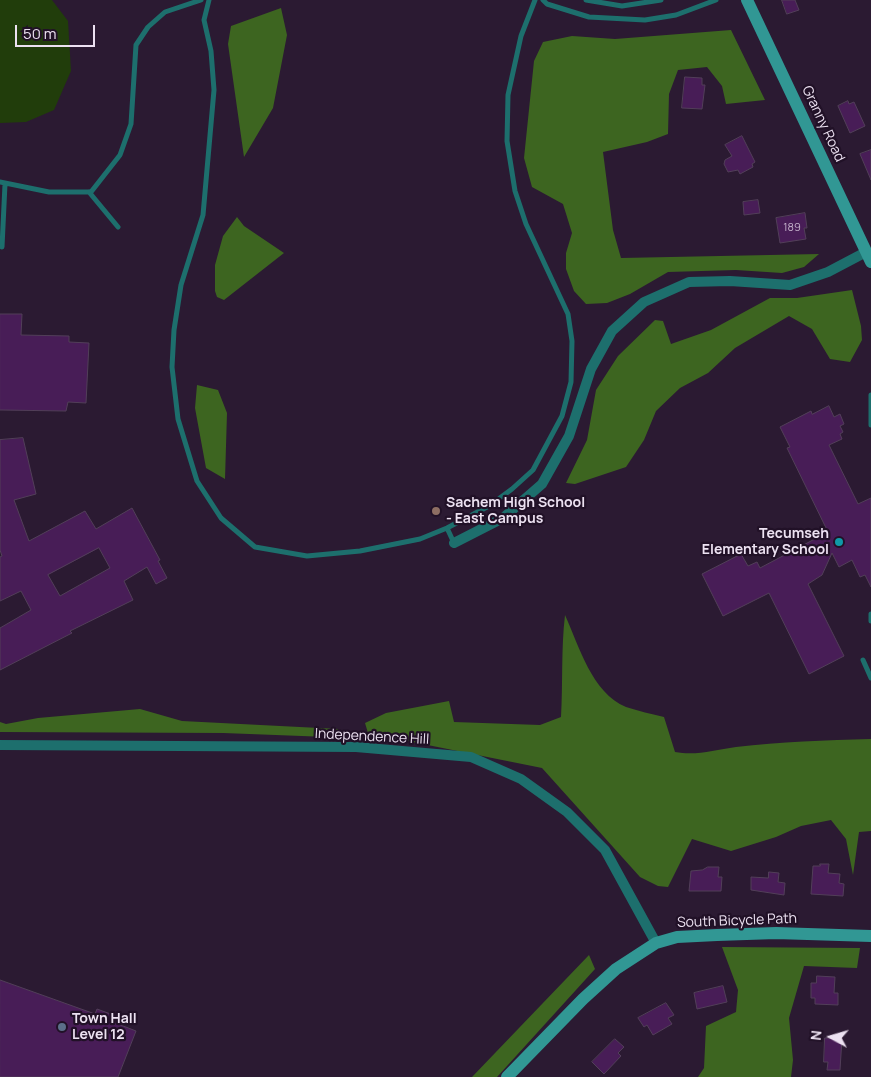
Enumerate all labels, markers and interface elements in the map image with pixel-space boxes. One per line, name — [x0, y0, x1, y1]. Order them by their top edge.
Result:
scale bar — [18, 15, 98, 47]
text: 50 m — [23, 23, 57, 44]
street label: Granny Road — [798, 83, 848, 165]
house number: 189 — [783, 221, 801, 235]
place label: Sachem High School - East Campus — [446, 495, 585, 528]
marker: Sachem High School - East Campus — [430, 505, 442, 517]
place label: Tecumseh Elementary School — [702, 526, 829, 558]
marker: Tecumseh Elementary School — [833, 536, 845, 548]
street label: Independence Hill — [314, 726, 430, 748]
street label: South Bicycle Path — [677, 911, 797, 931]
place label: Town Hall Level 12 — [72, 1011, 137, 1044]
north arrow — [806, 1012, 856, 1062]
marker: Town Hall Level 12 — [56, 1021, 68, 1033]
text: N — [806, 1029, 826, 1041]

